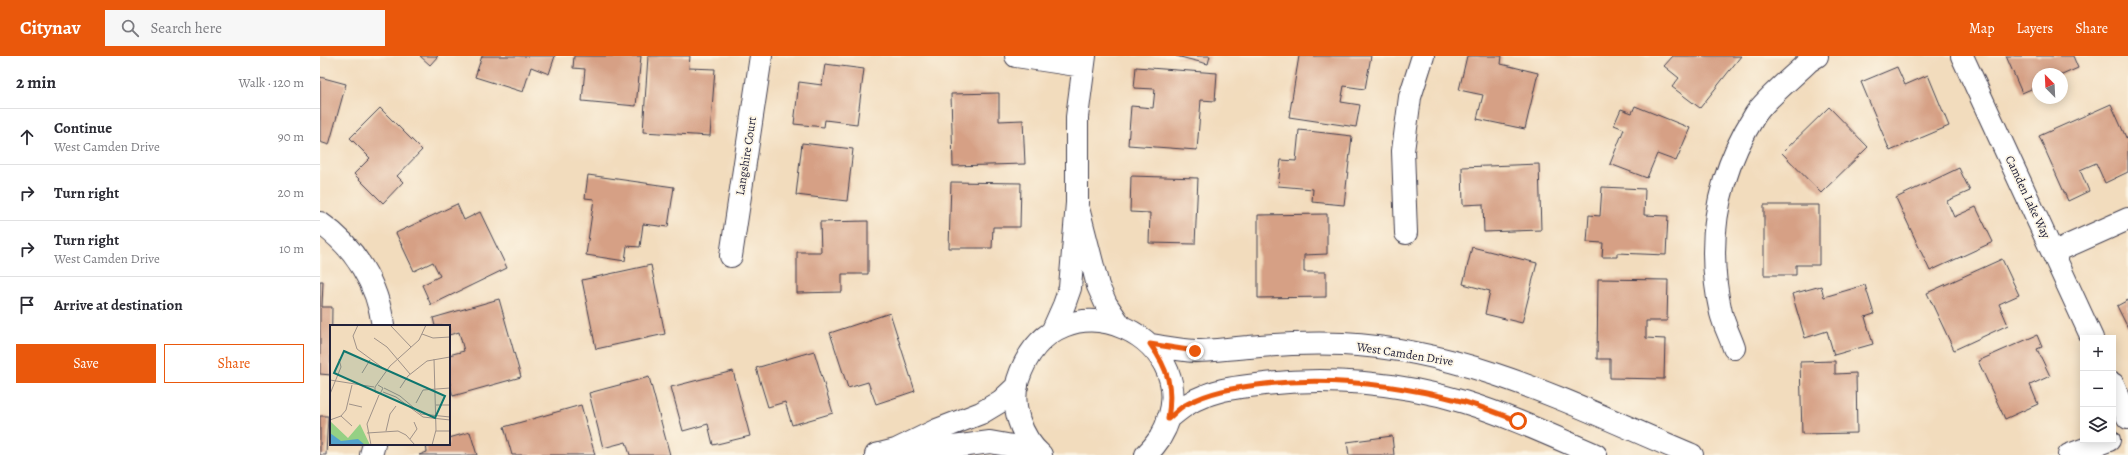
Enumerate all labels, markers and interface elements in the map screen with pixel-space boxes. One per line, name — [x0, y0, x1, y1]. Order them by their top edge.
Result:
search box — [105, 10, 385, 46]
text: Citynav — [20, 15, 81, 41]
icon: search — [119, 17, 141, 39]
text: Search here — [151, 18, 222, 38]
text: Map — [1969, 19, 1995, 38]
text: Layers — [2017, 19, 2053, 38]
text: Share — [2075, 19, 2108, 38]
north arrow — [2032, 68, 2068, 104]
text: 2 min — [16, 71, 56, 94]
text: Walk · 120 m — [239, 74, 304, 91]
street label: Langshire Court — [732, 115, 760, 196]
text: Continue — [54, 118, 112, 138]
icon: ahead — [16, 126, 38, 148]
text: 90 m — [278, 128, 304, 145]
text: West Camden Drive — [54, 138, 160, 155]
street label: Camden Lake Way — [2002, 153, 2055, 242]
icon: right — [16, 182, 38, 204]
text: Turn right — [54, 183, 119, 203]
text: 20 m — [278, 184, 304, 201]
text: Turn right — [54, 230, 119, 250]
icon: right — [16, 238, 38, 260]
text: 10 m — [279, 240, 304, 257]
text: West Camden Drive — [54, 250, 160, 267]
icon: arrive — [16, 294, 38, 316]
text: Arrive at destination — [54, 295, 183, 315]
inset map — [330, 325, 450, 445]
map controls — [2080, 335, 2116, 443]
button: + — [2080, 335, 2116, 371]
street label: West Camden Drive — [1355, 338, 1454, 370]
route end — [1186, 342, 1204, 360]
button: Save — [16, 344, 156, 383]
button: Share — [164, 344, 304, 383]
button: − — [2080, 371, 2116, 407]
button: layers — [2080, 407, 2116, 443]
route start — [1509, 412, 1527, 430]

